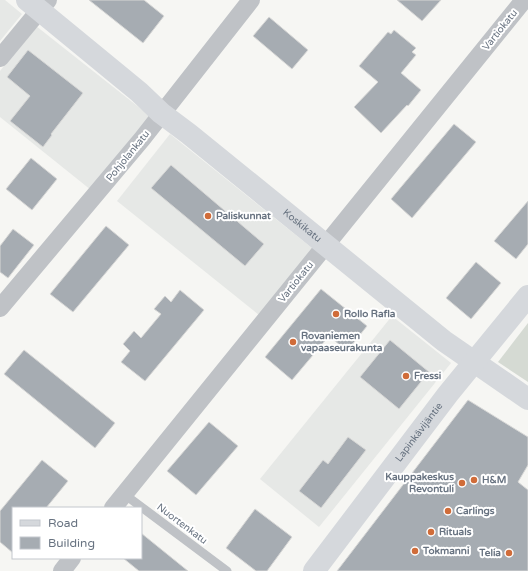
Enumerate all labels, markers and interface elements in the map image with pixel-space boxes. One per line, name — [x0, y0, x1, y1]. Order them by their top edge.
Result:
street label: Vartiokatu — [480, 7, 520, 53]
street label: Pohjolankatu — [104, 128, 152, 184]
street label: Koskikatu — [280, 207, 324, 245]
place label: Paliskunnat — [216, 210, 271, 222]
marker: Paliskunnat — [203, 211, 213, 221]
street label: Vartiokatu — [276, 259, 316, 305]
place label: Rollo Rafla — [344, 308, 396, 320]
marker: Rollo Rafla — [331, 309, 341, 319]
place label: Rovaniemen vapaaseurakunta — [301, 330, 383, 354]
marker: Rovaniemen vapaaseurakunta — [288, 337, 298, 347]
place label: Fressi — [414, 370, 442, 382]
marker: Fressi — [401, 371, 411, 381]
street label: Lapinkävijäntie — [393, 400, 445, 464]
place label: Kauppakeskus Revontuli — [385, 471, 455, 495]
place label: H&M — [482, 474, 507, 486]
marker: H&M — [469, 475, 479, 485]
marker: Kauppakeskus Revontuli — [457, 478, 467, 488]
street label: Nuortenkatu — [154, 501, 210, 547]
place label: Carlings — [456, 505, 495, 517]
marker: Carlings — [443, 506, 453, 516]
legend — [12, 507, 142, 559]
text: Road — [48, 516, 78, 530]
place label: Rituals — [439, 526, 472, 538]
marker: Rituals — [426, 527, 436, 537]
text: Building — [48, 536, 95, 550]
place label: Tokmanni — [422, 545, 470, 557]
marker: Tokmanni — [410, 546, 420, 556]
place label: Telia — [478, 547, 501, 559]
marker: Telia — [504, 548, 514, 558]

